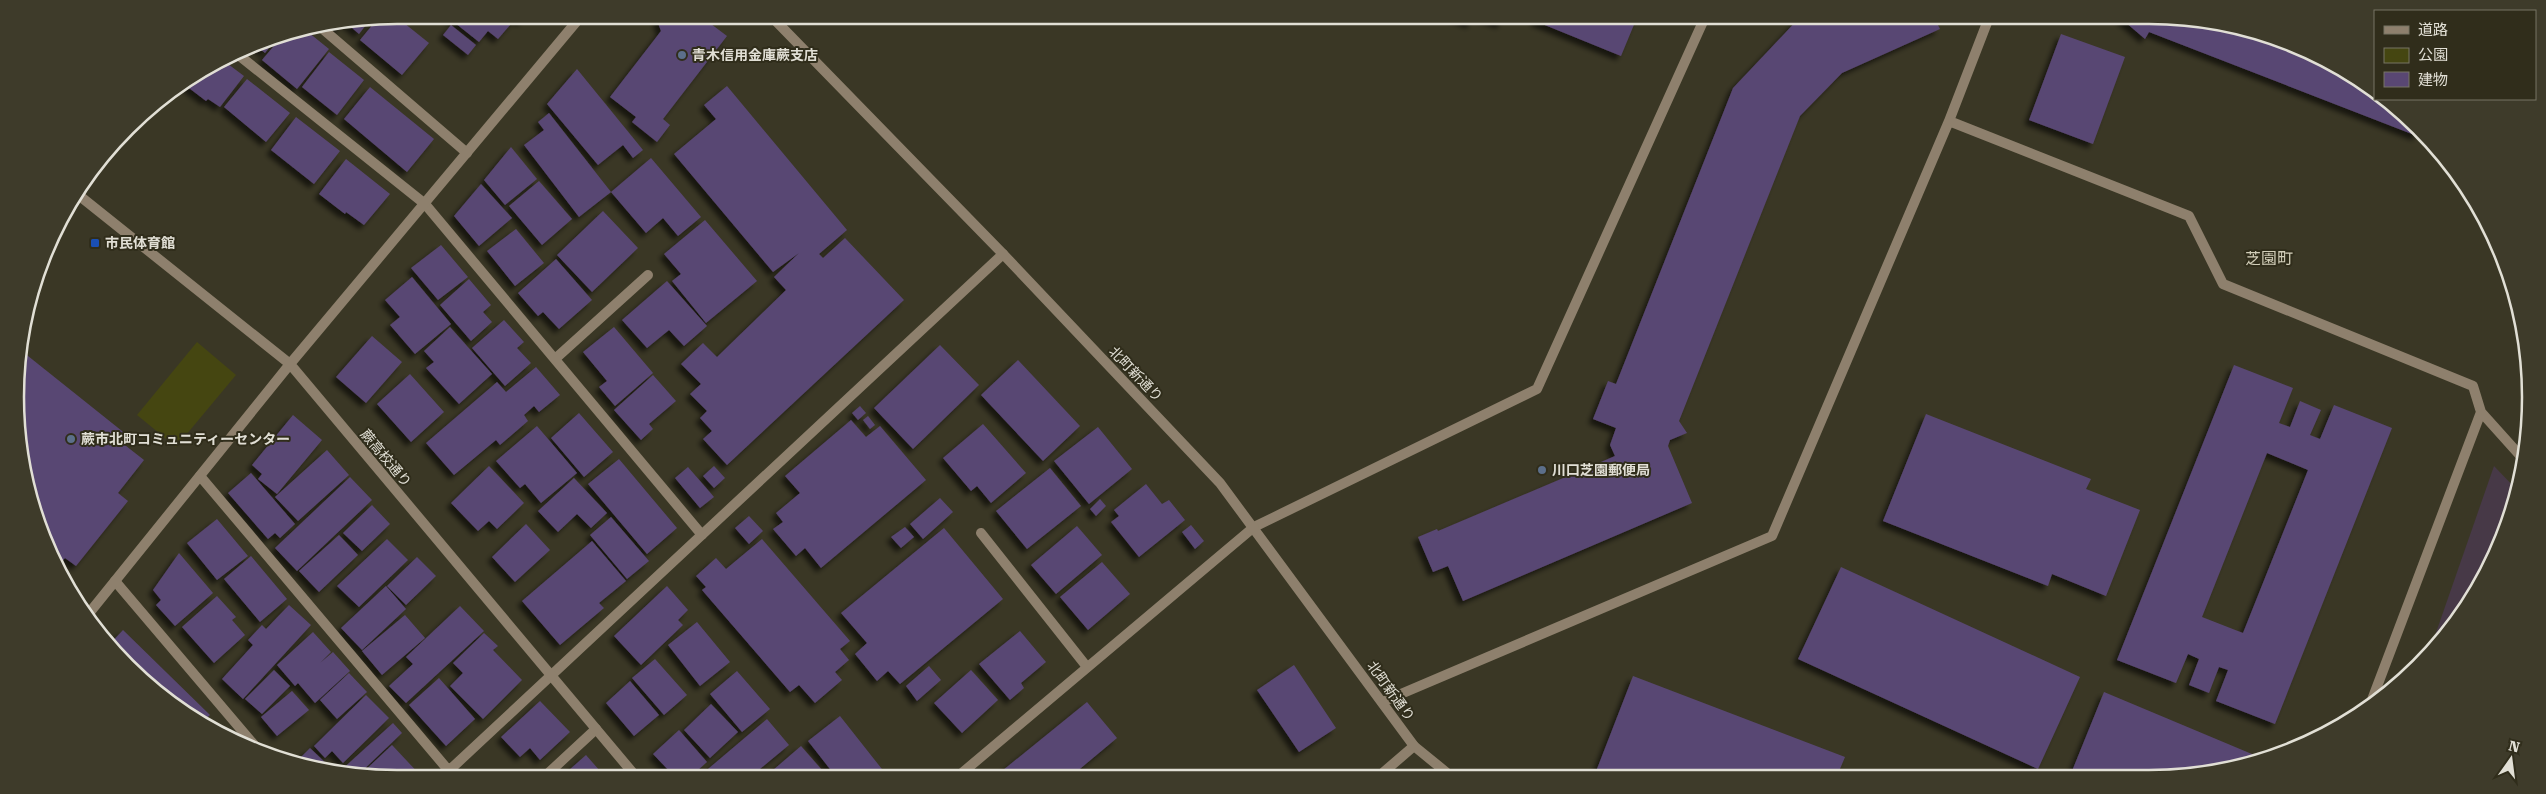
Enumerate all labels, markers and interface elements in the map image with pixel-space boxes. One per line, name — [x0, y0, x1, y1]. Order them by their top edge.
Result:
legend — [2374, 10, 2536, 100]
text: 道路 — [2418, 21, 2448, 39]
text: 公園 — [2418, 46, 2448, 64]
place label: 青木信用金庫蕨支店 — [692, 47, 818, 63]
marker: 青木信用金庫蕨支店 — [676, 49, 688, 61]
text: 建物 — [2418, 71, 2448, 89]
place label: 市民体育館 — [105, 235, 175, 251]
marker: 市民体育館 — [89, 237, 101, 249]
district label: 芝園町 — [2245, 249, 2293, 268]
street label: 北町新通り — [1106, 343, 1166, 405]
street label: 蕨高校通り — [357, 426, 415, 490]
place label: 蕨市北町コミュニティーセンター — [81, 431, 290, 447]
marker: 蕨市北町コミュニティーセンター — [65, 433, 77, 445]
place label: 川口芝園郵便局 — [1552, 462, 1650, 478]
marker: 川口芝園郵便局 — [1536, 464, 1548, 476]
street label: 北町新通り — [1364, 658, 1418, 724]
north arrow — [2486, 734, 2536, 784]
text: N — [2507, 737, 2522, 756]

